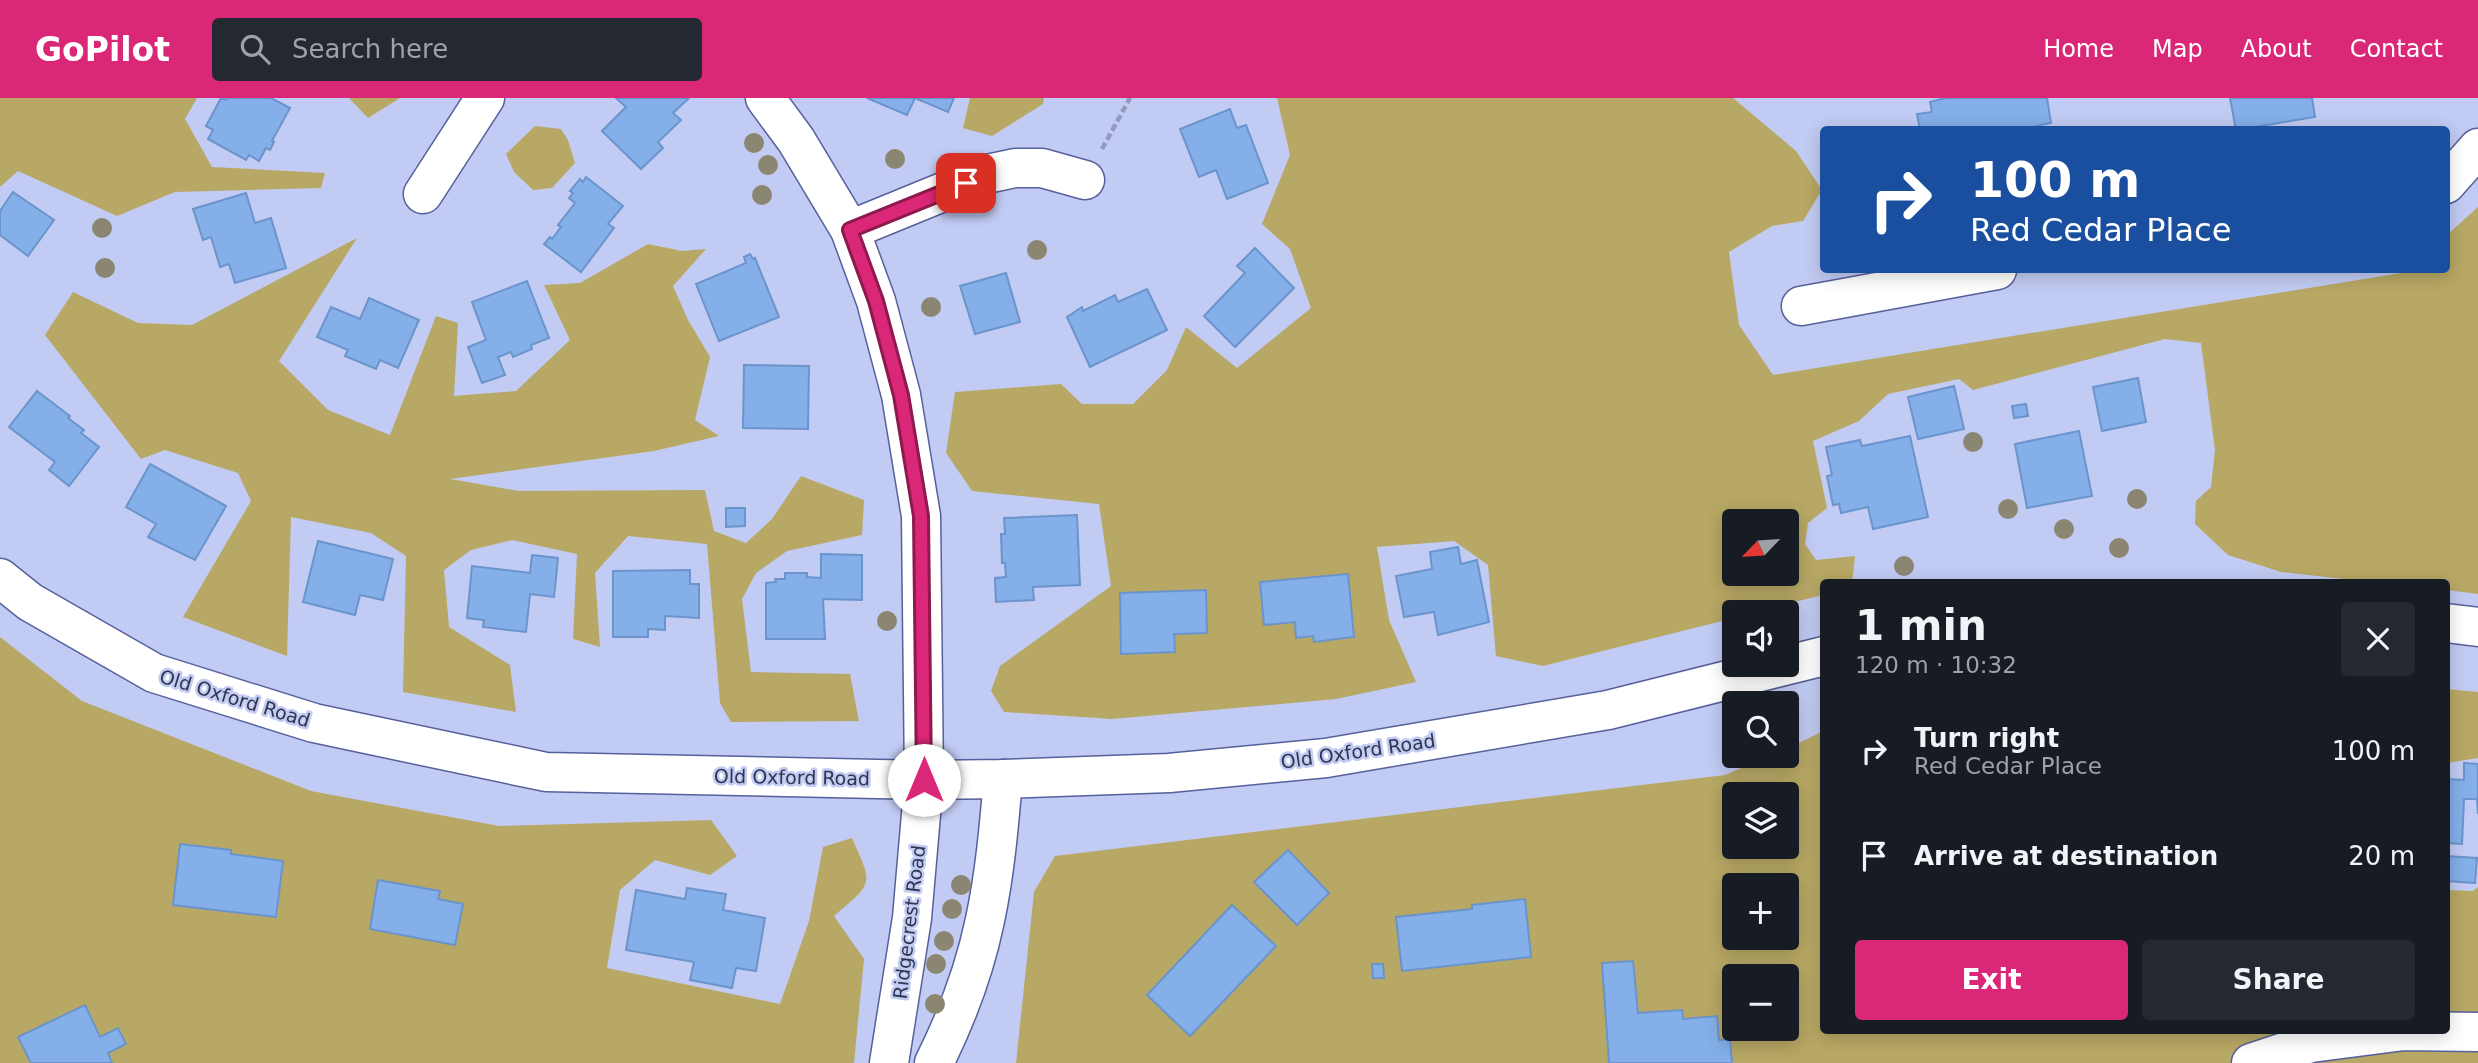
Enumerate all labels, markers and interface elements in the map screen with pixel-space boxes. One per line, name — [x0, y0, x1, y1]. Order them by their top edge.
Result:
search box — [212, 18, 702, 81]
text: GoPilot — [35, 30, 170, 69]
icon: search — [236, 30, 274, 68]
text: Search here — [292, 34, 448, 64]
text: Home — [2043, 35, 2114, 63]
text: Map — [2152, 35, 2203, 63]
text: About — [2241, 35, 2312, 63]
text: Contact — [2350, 35, 2443, 63]
text: 100 m — [1970, 152, 2140, 209]
pin — [936, 153, 996, 213]
icon: right — [1855, 154, 1946, 245]
icon: arrive — [947, 164, 985, 202]
text: Red Cedar Place — [1970, 211, 2231, 249]
north arrow — [1722, 509, 1799, 586]
map controls — [1722, 509, 1799, 1041]
button: sound — [1722, 600, 1799, 677]
text: 1 min — [1855, 601, 1987, 650]
button: close — [2341, 602, 2415, 676]
text: 120 m · 10:32 — [1855, 652, 2017, 678]
street label: Old Oxford Road — [157, 665, 313, 731]
button: search — [1722, 691, 1799, 768]
text: Turn right — [1914, 723, 2059, 753]
street label: Old Oxford Road — [1279, 729, 1437, 773]
icon: right — [1855, 732, 1893, 770]
text: 100 m — [2332, 736, 2415, 766]
position arrow — [887, 743, 961, 817]
text: Red Cedar Place — [1914, 753, 2102, 779]
street label: Old Oxford Road — [714, 765, 870, 789]
button: layers — [1722, 782, 1799, 859]
icon: arrive — [1855, 837, 1893, 875]
text: Arrive at destination — [1914, 841, 2218, 871]
text: 20 m — [2348, 841, 2415, 871]
street label: Ridgecrest Road — [889, 844, 929, 1000]
button: + — [1722, 873, 1799, 950]
button: Exit — [1855, 940, 2128, 1020]
button: Share — [2142, 940, 2415, 1020]
button: − — [1722, 964, 1799, 1041]

